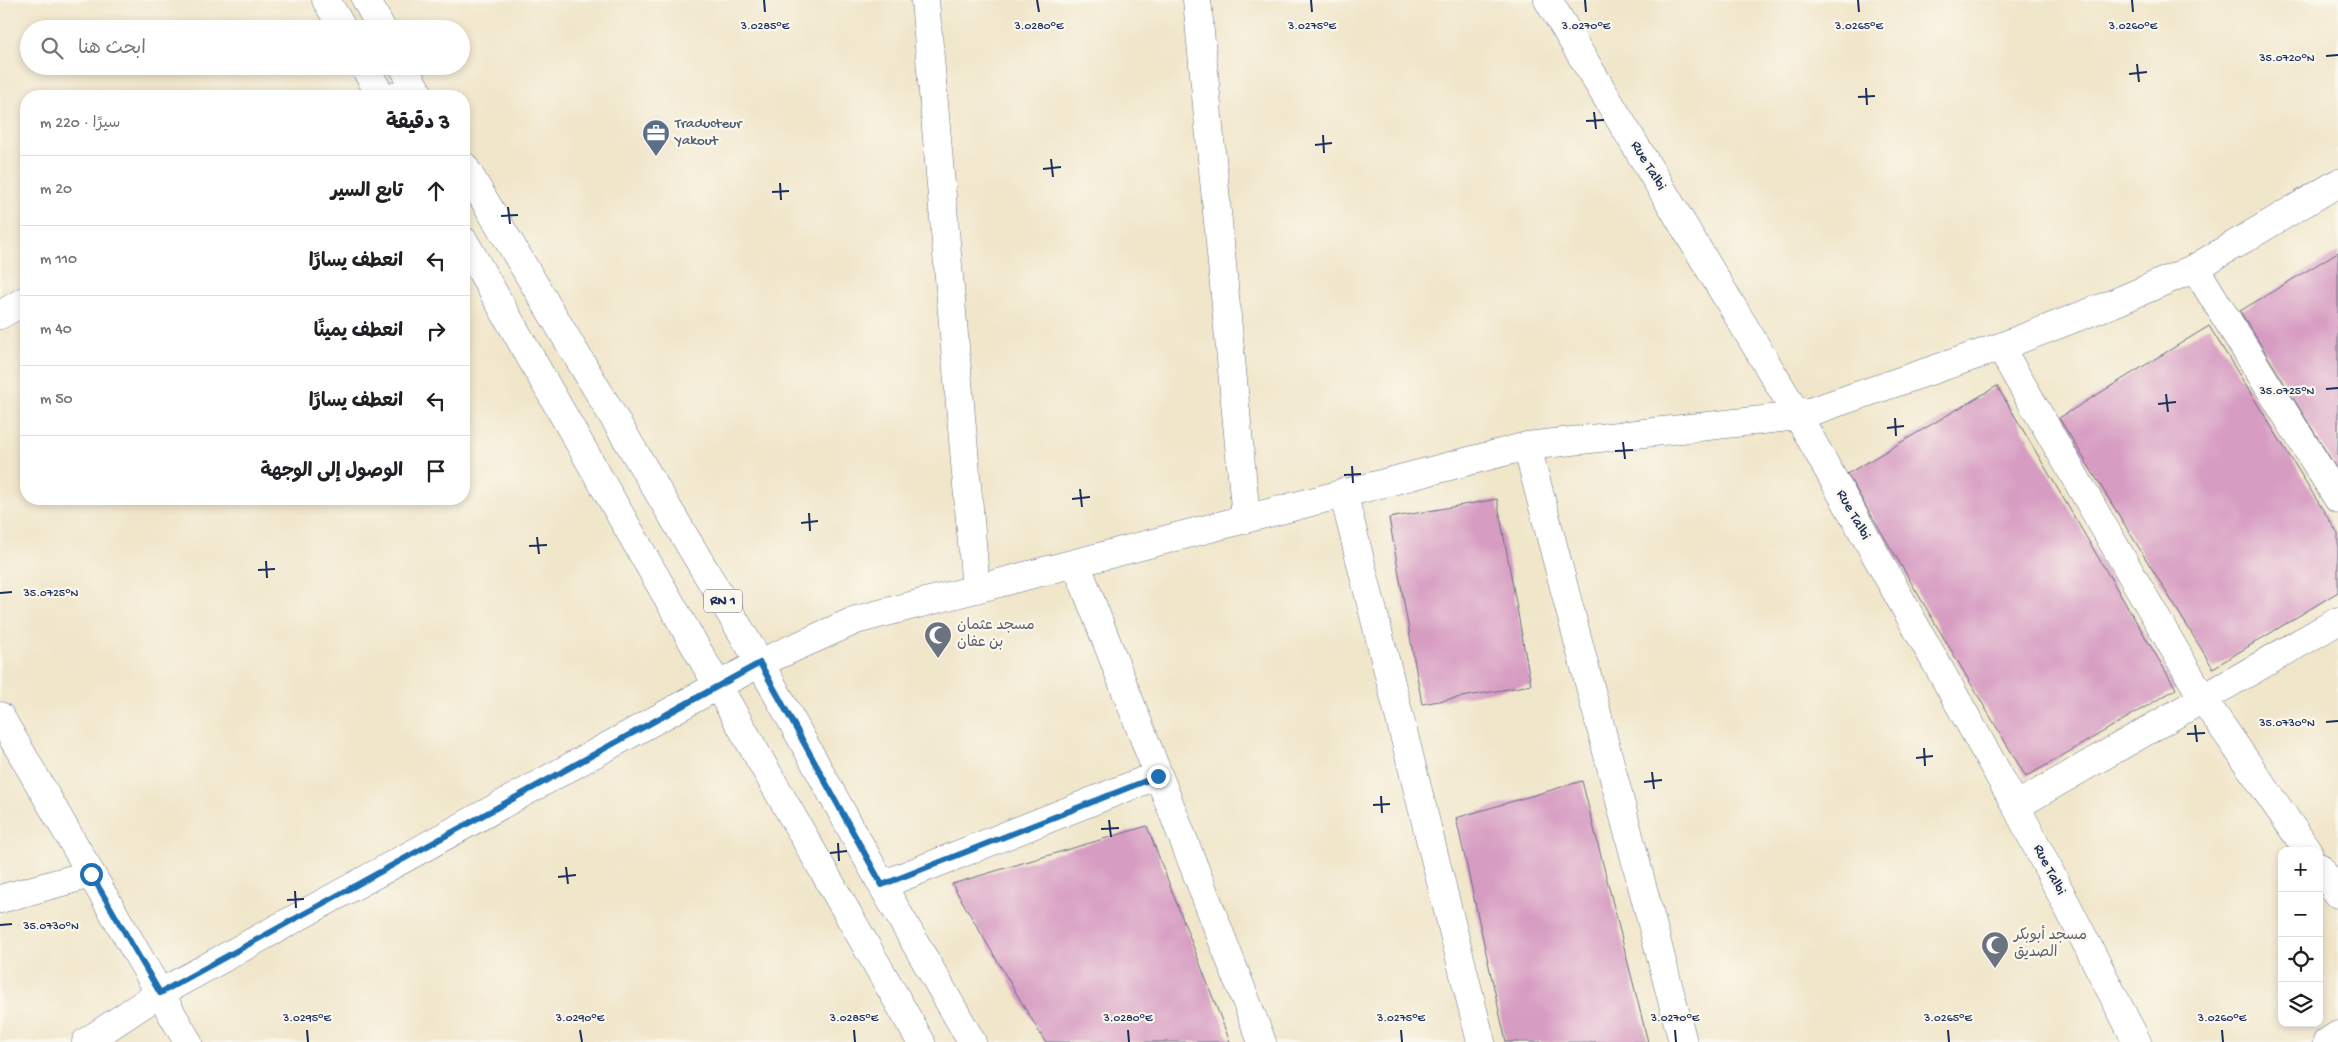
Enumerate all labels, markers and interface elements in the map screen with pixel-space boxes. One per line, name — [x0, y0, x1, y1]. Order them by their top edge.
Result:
search box — [20, 20, 470, 75]
text: 3.0285°E — [740, 20, 790, 34]
text: 3.0280°E — [1014, 20, 1064, 34]
text: 3.0275°E — [1287, 20, 1337, 34]
text: 3.0270°E — [1561, 20, 1611, 34]
text: 3.0265°E — [1834, 20, 1884, 34]
text: 3.0260°E — [2108, 20, 2158, 34]
icon: search — [38, 34, 66, 62]
text: ابحث هنا — [78, 38, 146, 61]
text: 35.0720°N — [2258, 52, 2315, 66]
text: 3 دقيقة — [386, 112, 450, 137]
text: سيرًا · 220 m — [40, 115, 120, 134]
place label: Traducteur Yakout — [673, 115, 743, 150]
office icon: Traducteur Yakout — [641, 118, 671, 157]
street label: Rue Talbi — [1626, 138, 1670, 194]
icon: ahead — [422, 177, 450, 205]
text: 20 m — [40, 181, 72, 200]
text: تابع السير — [331, 181, 403, 204]
icon: left — [422, 247, 450, 275]
text: 110 m — [40, 251, 77, 270]
text: انعطف يسارًا — [309, 251, 403, 274]
icon: right — [422, 317, 450, 345]
text: 40 m — [40, 321, 72, 340]
text: انعطف يمينًا — [314, 321, 403, 344]
text: 35.0725°N — [2259, 385, 2315, 399]
icon: left — [422, 387, 450, 415]
text: 50 m — [40, 391, 73, 410]
text: انعطف يسارًا — [309, 391, 403, 414]
icon: arrive — [422, 457, 450, 485]
text: الوصول إلى الوجهة — [260, 461, 403, 484]
street label: Rue Talbi — [1832, 487, 1874, 543]
text: 35.0725°N — [23, 587, 79, 601]
road number: RN 1 — [704, 590, 742, 612]
place label: مسجد عثمان بن عفان — [957, 617, 1035, 652]
mosque icon: مسجد عثمان بن عفان — [923, 620, 953, 659]
text: 35.0730°N — [2258, 717, 2315, 731]
route end — [1147, 765, 1170, 788]
street label: Rue Talbi — [2029, 842, 2069, 898]
map controls — [2278, 847, 2323, 1027]
button: + — [2278, 847, 2323, 892]
route start — [80, 863, 103, 886]
button: − — [2278, 892, 2323, 937]
text: 35.0730°N — [22, 920, 79, 934]
place label: مسجد أبوبكر الصديق — [2013, 925, 2087, 962]
mosque icon: مسجد أبوبكر الصديق — [1980, 930, 2010, 969]
button: locate — [2278, 937, 2323, 982]
button: layers — [2278, 982, 2323, 1027]
text: 3.0295°E — [282, 1012, 331, 1026]
text: 3.0290°E — [555, 1012, 605, 1026]
text: 3.0285°E — [829, 1012, 879, 1026]
text: 3.0280°E — [1103, 1012, 1153, 1026]
text: 3.0275°E — [1376, 1012, 1426, 1026]
text: 3.0270°E — [1650, 1012, 1700, 1026]
text: 3.0265°E — [1923, 1012, 1973, 1026]
text: 3.0260°E — [2197, 1012, 2247, 1026]

